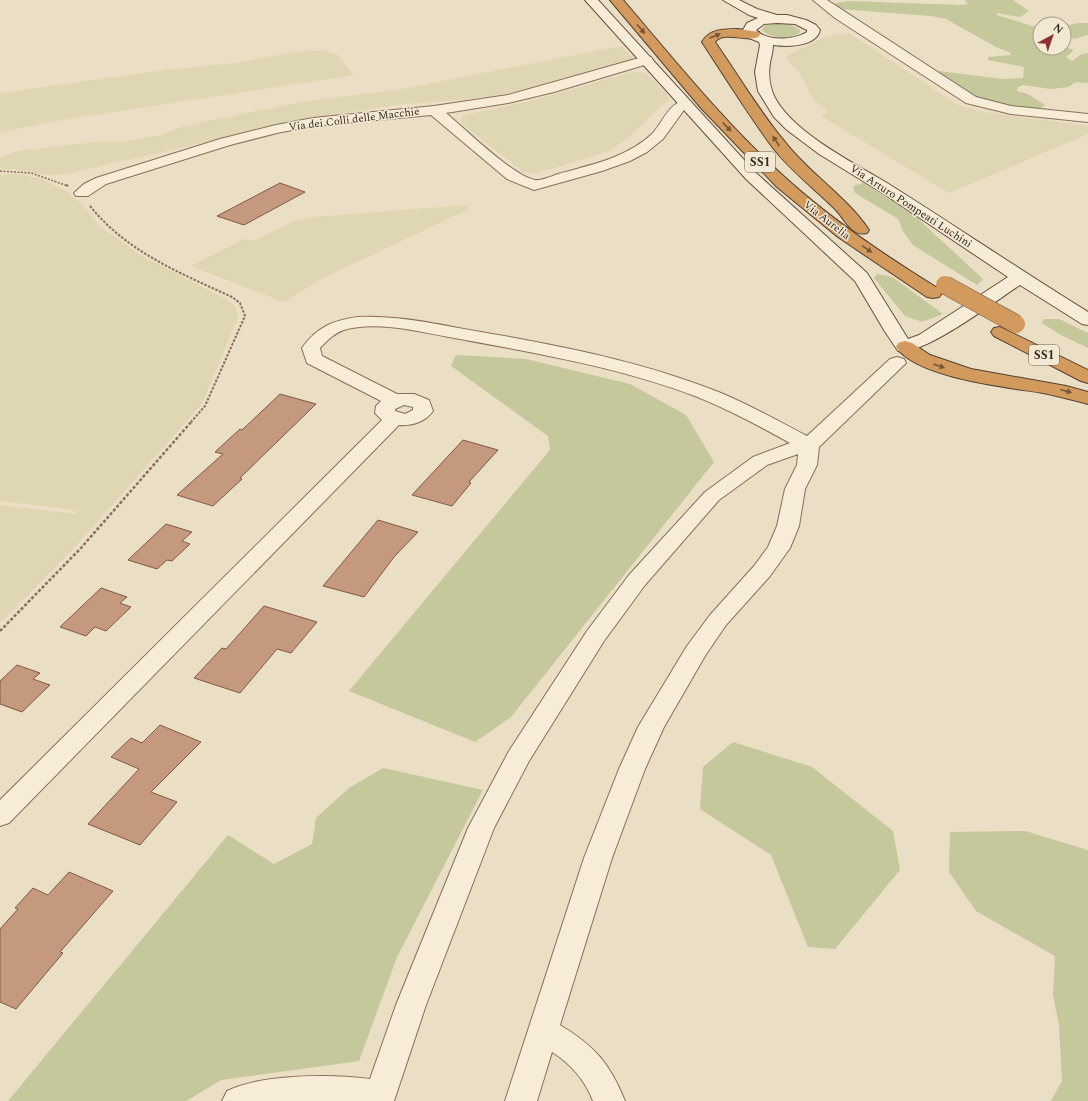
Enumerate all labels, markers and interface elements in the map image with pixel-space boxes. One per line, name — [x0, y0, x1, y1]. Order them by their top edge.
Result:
north arrow — [1032, 16, 1072, 56]
text: N — [1049, 19, 1067, 38]
one-way arrow — [637, 24, 646, 35]
one-way arrow — [710, 33, 722, 39]
street label: Via dei Colli delle Macchie — [288, 103, 420, 135]
one-way arrow — [722, 122, 732, 132]
one-way arrow — [773, 135, 780, 146]
road number: SS1 — [745, 152, 775, 172]
street label: Via Arturo Pompeati Luchini — [847, 160, 975, 252]
street label: Via Aurelia — [800, 196, 855, 244]
one-way arrow — [861, 245, 872, 253]
road number: SS1 — [1029, 345, 1059, 365]
one-way arrow — [934, 363, 946, 369]
one-way arrow — [1060, 389, 1073, 395]

